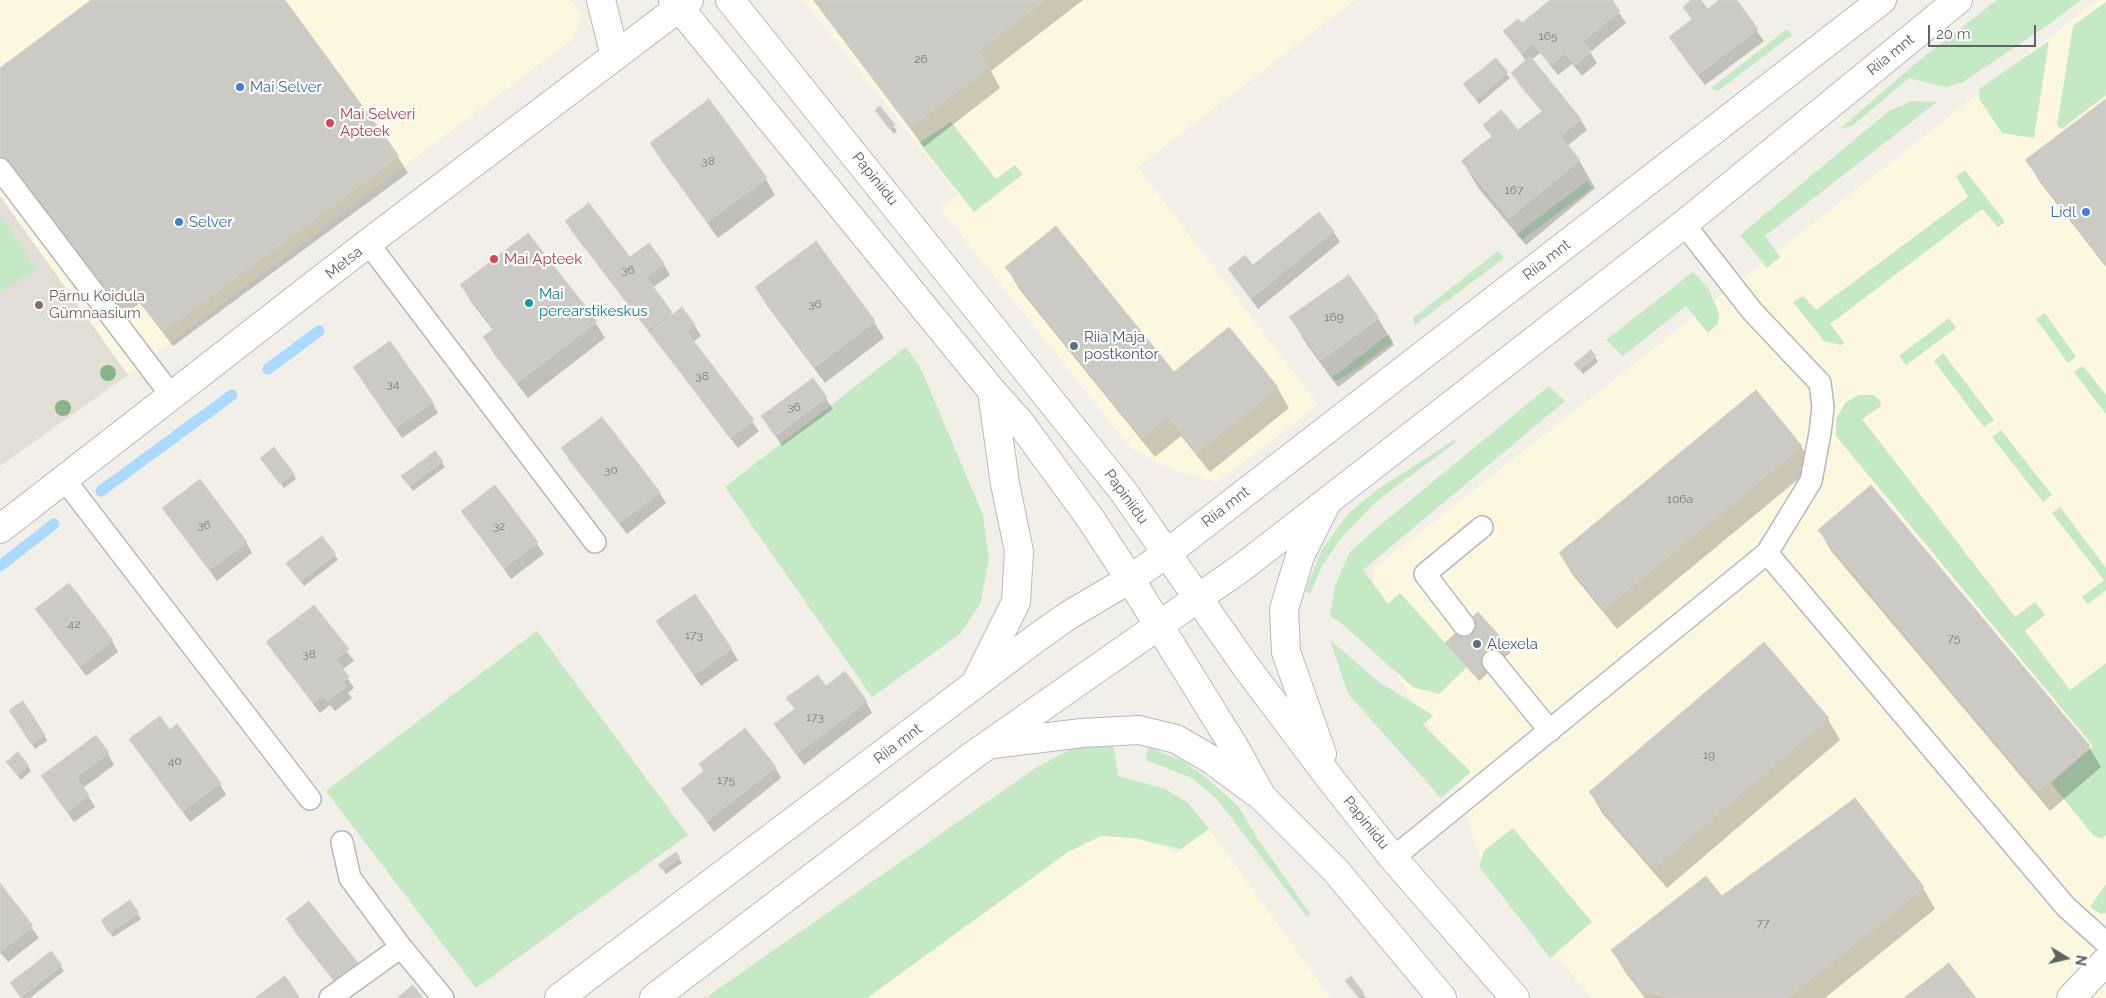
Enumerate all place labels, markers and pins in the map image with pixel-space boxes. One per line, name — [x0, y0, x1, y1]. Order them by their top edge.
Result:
place label: Mai Selver — [250, 78, 322, 96]
marker: Mai Selver — [234, 81, 246, 93]
place label: Mai Selveri Apteek — [340, 105, 415, 140]
marker: Mai Selveri Apteek — [324, 117, 336, 129]
place label: Lidl — [2051, 203, 2076, 221]
marker: Lidl — [2080, 206, 2092, 218]
place label: Selver — [189, 213, 233, 231]
marker: Selver — [173, 216, 185, 228]
place label: Mai Apteek — [504, 250, 582, 268]
marker: Mai Apteek — [488, 253, 500, 265]
place label: Mai perearstikeskus — [539, 285, 648, 320]
place label: Pärnu Koidula Gümnaasium — [49, 287, 145, 322]
marker: Mai perearstikeskus — [523, 297, 535, 309]
marker: Pärnu Koidula Gümnaasium — [33, 299, 45, 311]
place label: Riia Maja postkontor — [1084, 328, 1159, 363]
marker: Riia Maja postkontor — [1068, 340, 1080, 352]
place label: Alexela — [1487, 635, 1538, 653]
marker: Alexela — [1471, 638, 1483, 650]

